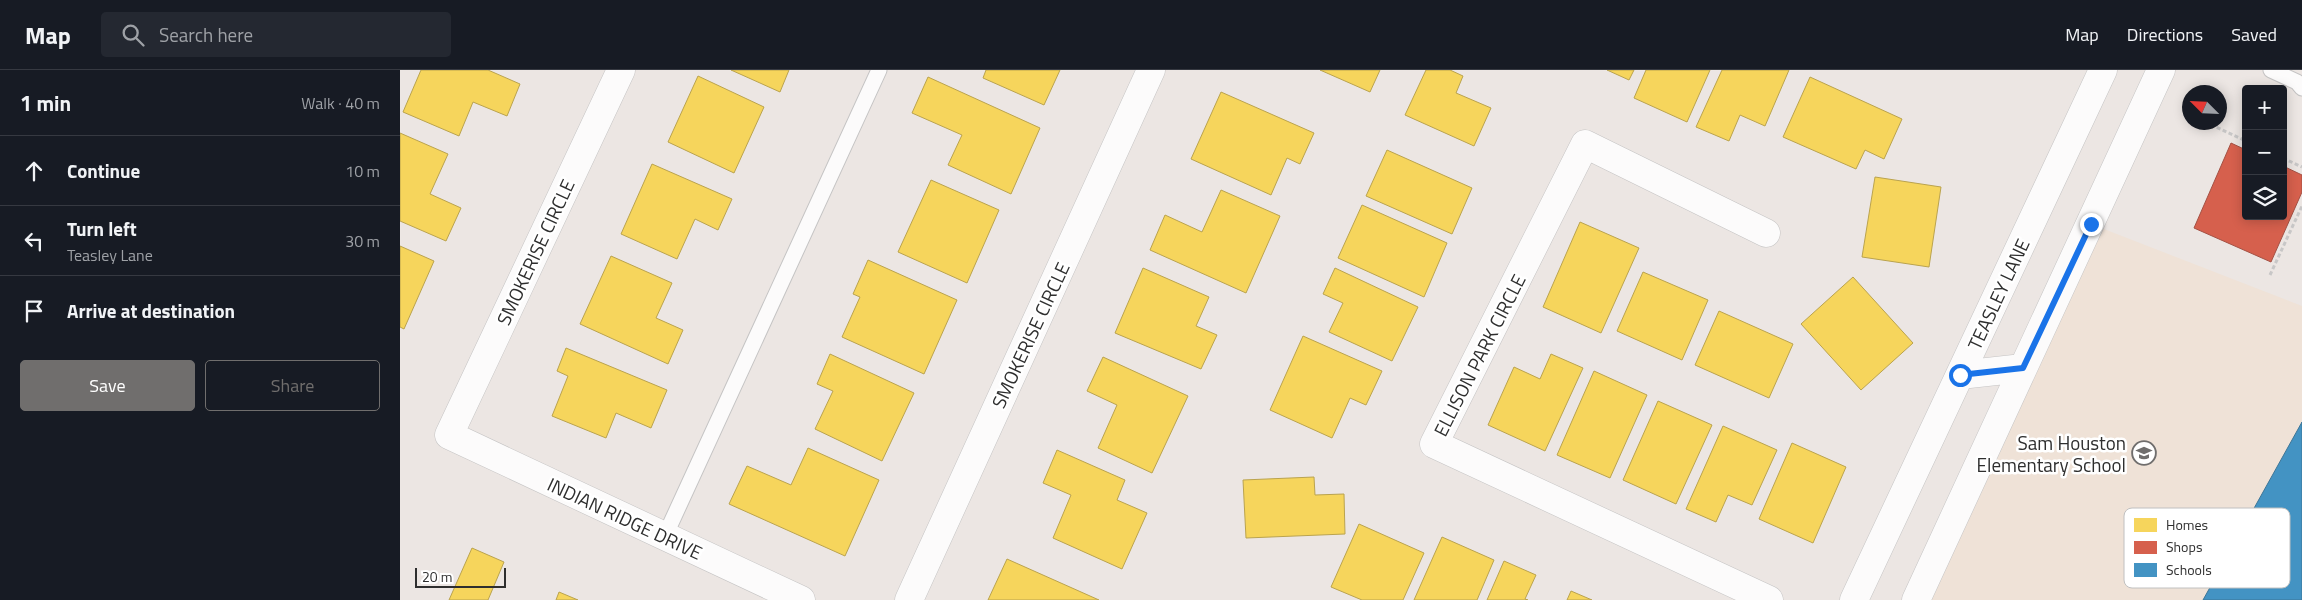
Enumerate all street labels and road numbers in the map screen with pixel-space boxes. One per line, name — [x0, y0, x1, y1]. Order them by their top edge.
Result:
street label: SMOKERISE CIRCLE — [488, 174, 582, 330]
street label: TEASLEY LANE — [1960, 234, 2036, 354]
street label: SMOKERISE CIRCLE — [983, 257, 1077, 413]
street label: ELLISON PARK CIRCLE — [1426, 269, 1532, 441]
street label: INDIAN RIDGE DRIVE — [543, 469, 707, 567]

